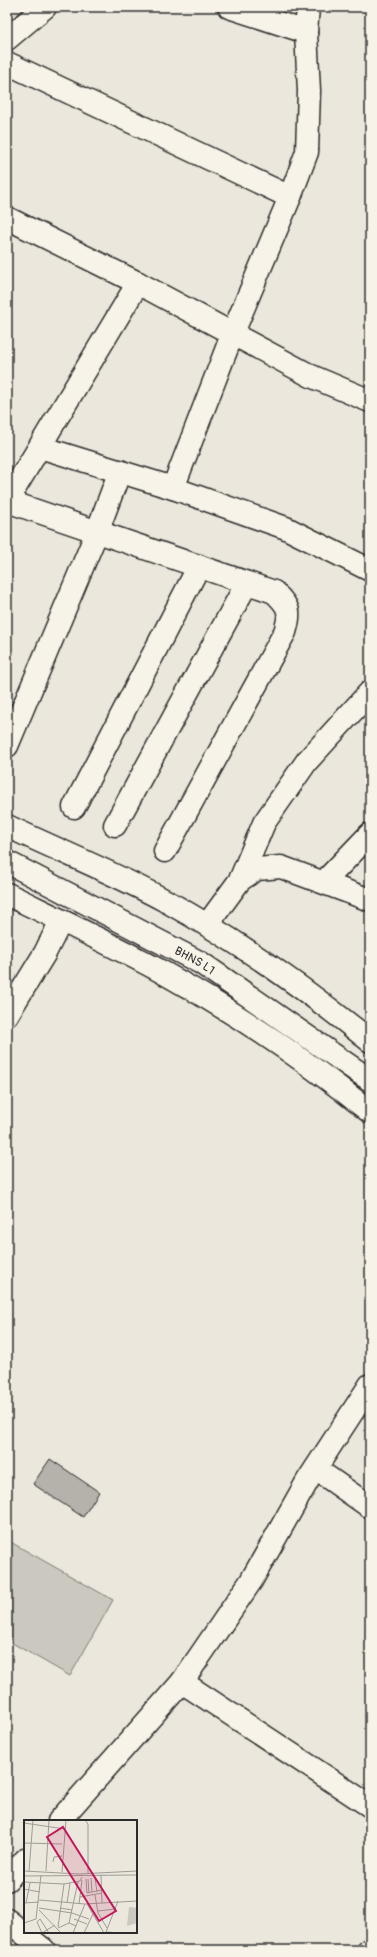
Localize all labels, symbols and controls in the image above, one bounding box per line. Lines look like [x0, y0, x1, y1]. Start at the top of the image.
street label: BHNS L1 [172, 944, 217, 978]
inset map [24, 1820, 137, 1933]

